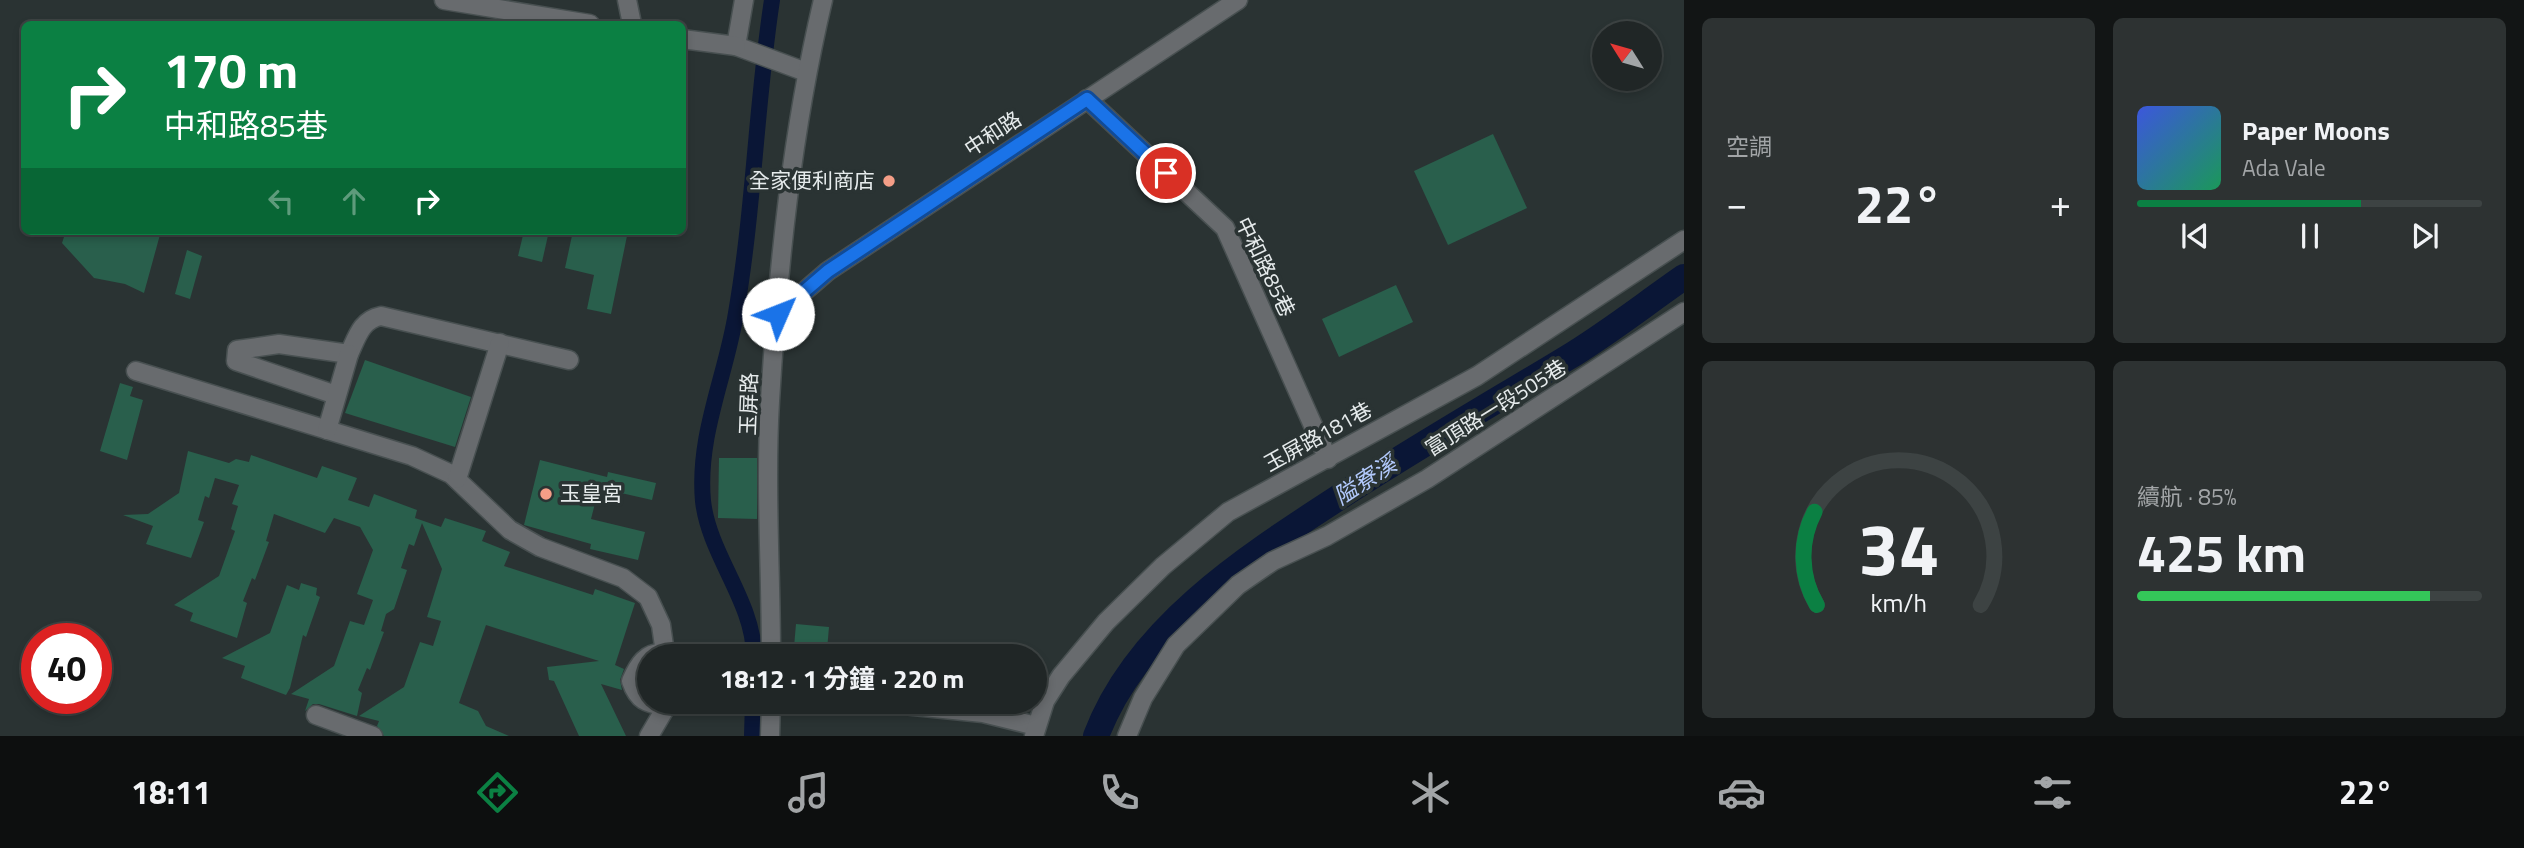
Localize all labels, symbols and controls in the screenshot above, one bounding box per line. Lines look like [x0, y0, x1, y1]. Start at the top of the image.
north arrow [1592, 21, 1662, 91]
map controls [1592, 21, 1662, 91]
text: 170 m [164, 32, 298, 107]
icon: right [49, 49, 140, 140]
text: 中和路85巷 [164, 101, 328, 149]
street label: 中和路 [957, 103, 1028, 164]
text: Paper Moons [2242, 111, 2390, 150]
text: 空調 [1726, 129, 1772, 164]
pin [1136, 143, 1196, 203]
text: Ada Vale [2242, 150, 2326, 185]
icon: arrive [1147, 154, 1185, 192]
place label: 全家便利商店 [749, 164, 875, 196]
text: 22° [1855, 164, 1942, 243]
marker: 全家便利商店 [881, 173, 897, 189]
text: − [1726, 174, 1747, 232]
text: + [2050, 174, 2071, 232]
icon: left [262, 182, 300, 220]
icon: ahead [335, 182, 373, 220]
icon: right [408, 182, 446, 220]
street label: 中和路85巷 [1228, 211, 1304, 322]
icon: previous [2176, 217, 2214, 255]
icon: pause [2291, 217, 2329, 255]
icon: next [2406, 217, 2444, 255]
position arrow [741, 277, 815, 351]
street label: 富頂路一段505巷 [1419, 351, 1572, 463]
street label: 玉屏路 [731, 372, 765, 436]
street label: 玉屏路181巷 [1258, 393, 1377, 479]
water label: 隘寮溪 [1326, 444, 1406, 513]
place label: 玉皇宮 [560, 477, 623, 509]
text: 續航 · 85% [2137, 479, 2237, 514]
marker: 玉皇宮 [538, 486, 554, 502]
text: 34 [1858, 494, 1939, 604]
text: 425 km [2137, 513, 2306, 592]
text: km/h [1870, 584, 1927, 622]
speed limit sign: 40 [21, 623, 112, 714]
text: 18:12 · 1 分鐘 · 220 m [720, 659, 964, 698]
text: 18:11 [131, 768, 211, 816]
icon: directions [473, 768, 522, 817]
icon: music [784, 768, 833, 817]
icon: phone [1095, 768, 1144, 817]
icon: climate [1406, 768, 1455, 817]
icon: car [1717, 768, 1766, 817]
icon: filters [2028, 768, 2077, 817]
text: 22° [2339, 768, 2393, 816]

